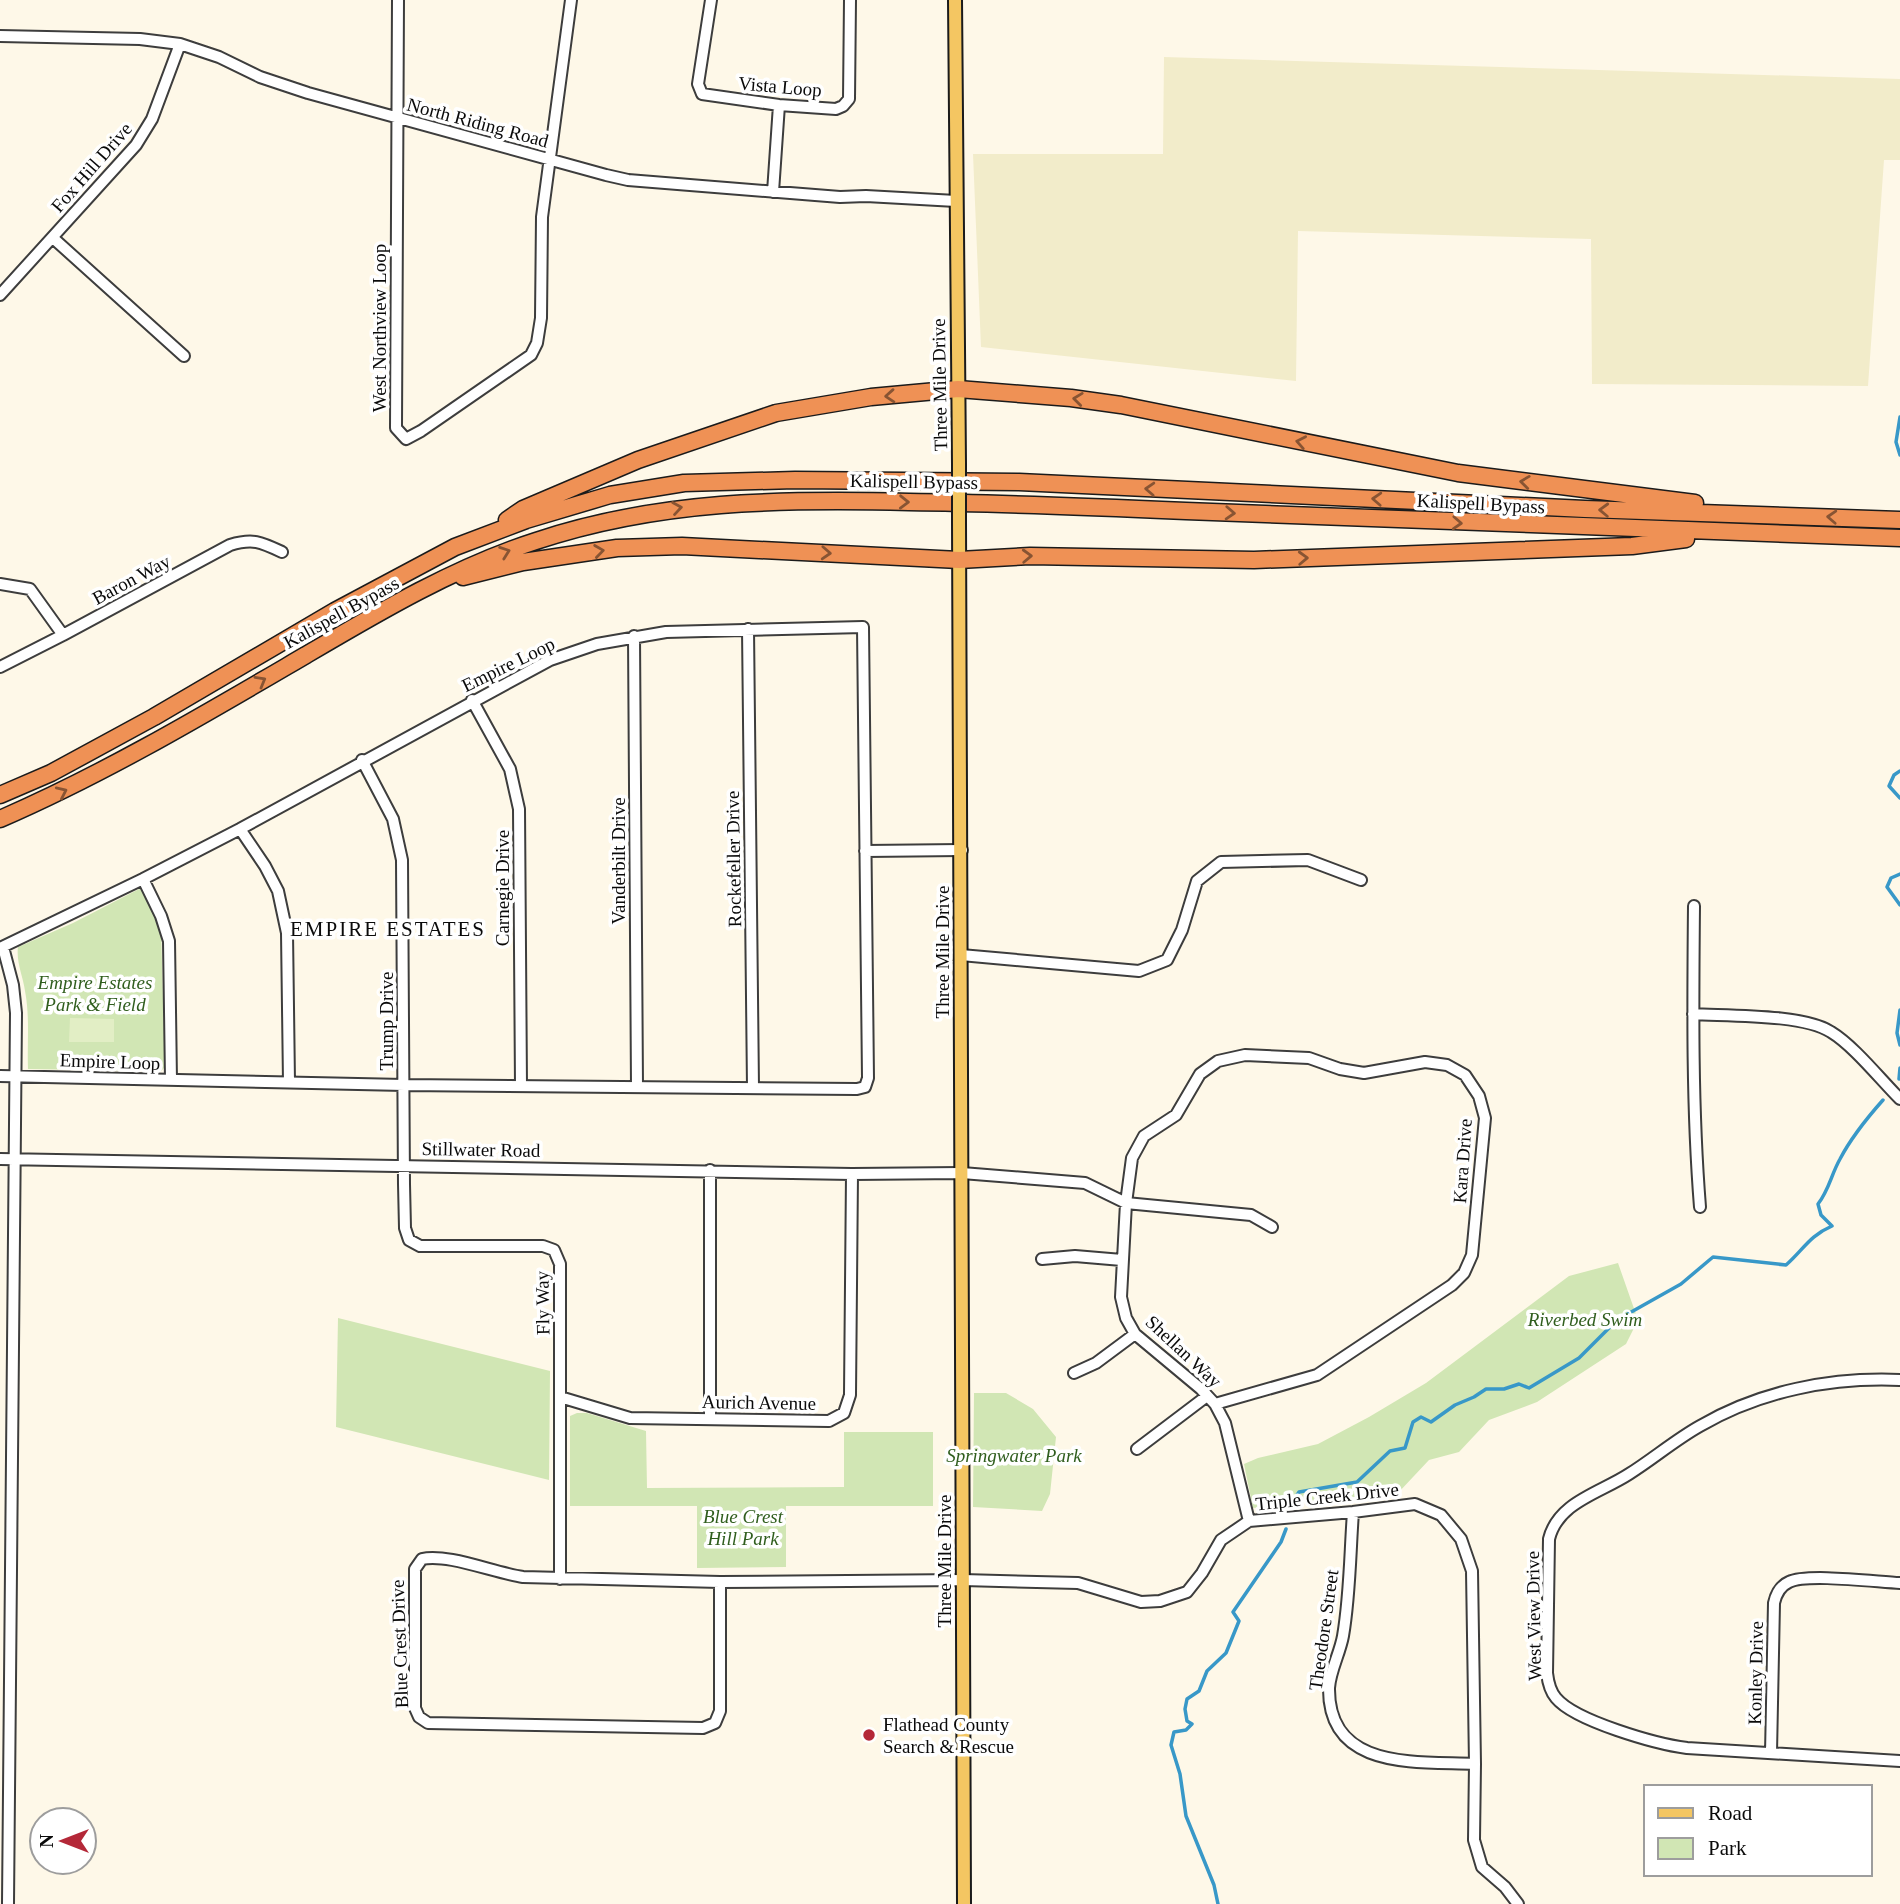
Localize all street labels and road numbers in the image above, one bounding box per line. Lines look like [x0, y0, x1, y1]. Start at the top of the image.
street label: Vista Loop [737, 72, 823, 101]
street label: North Riding Road [405, 93, 551, 152]
street label: Fox Hill Drive [47, 118, 136, 216]
street label: West Northview Loop [369, 244, 390, 412]
street label: Three Mile Drive [928, 318, 951, 452]
street label: Kalispell Bypass [850, 470, 978, 493]
street label: Kalispell Bypass [1416, 490, 1546, 517]
street label: Baron Way [89, 550, 174, 609]
street label: Kalispell Bypass [280, 572, 402, 653]
street label: Empire Loop [458, 633, 558, 696]
street label: Rockefeller Drive [722, 790, 745, 927]
street label: Vanderbilt Drive [608, 797, 629, 925]
street label: Carnegie Drive [492, 830, 513, 946]
street label: Three Mile Drive [932, 886, 953, 1018]
street label: Trump Drive [376, 971, 397, 1071]
street label: Empire Loop [59, 1049, 161, 1074]
street label: Kara Drive [1449, 1118, 1476, 1204]
street label: Stillwater Road [421, 1138, 541, 1161]
street label: Fly Way [531, 1270, 554, 1335]
street label: Shellan Way [1141, 1311, 1226, 1392]
street label: Aurich Avenue [702, 1391, 816, 1414]
street label: Triple Creek Drive [1254, 1479, 1400, 1514]
street label: Three Mile Drive [934, 1495, 955, 1627]
street label: West View Drive [1522, 1551, 1545, 1681]
street label: Theodore Street [1305, 1568, 1342, 1692]
street label: Blue Crest Drive [387, 1579, 412, 1709]
street label: Konley Drive [1744, 1621, 1767, 1725]

